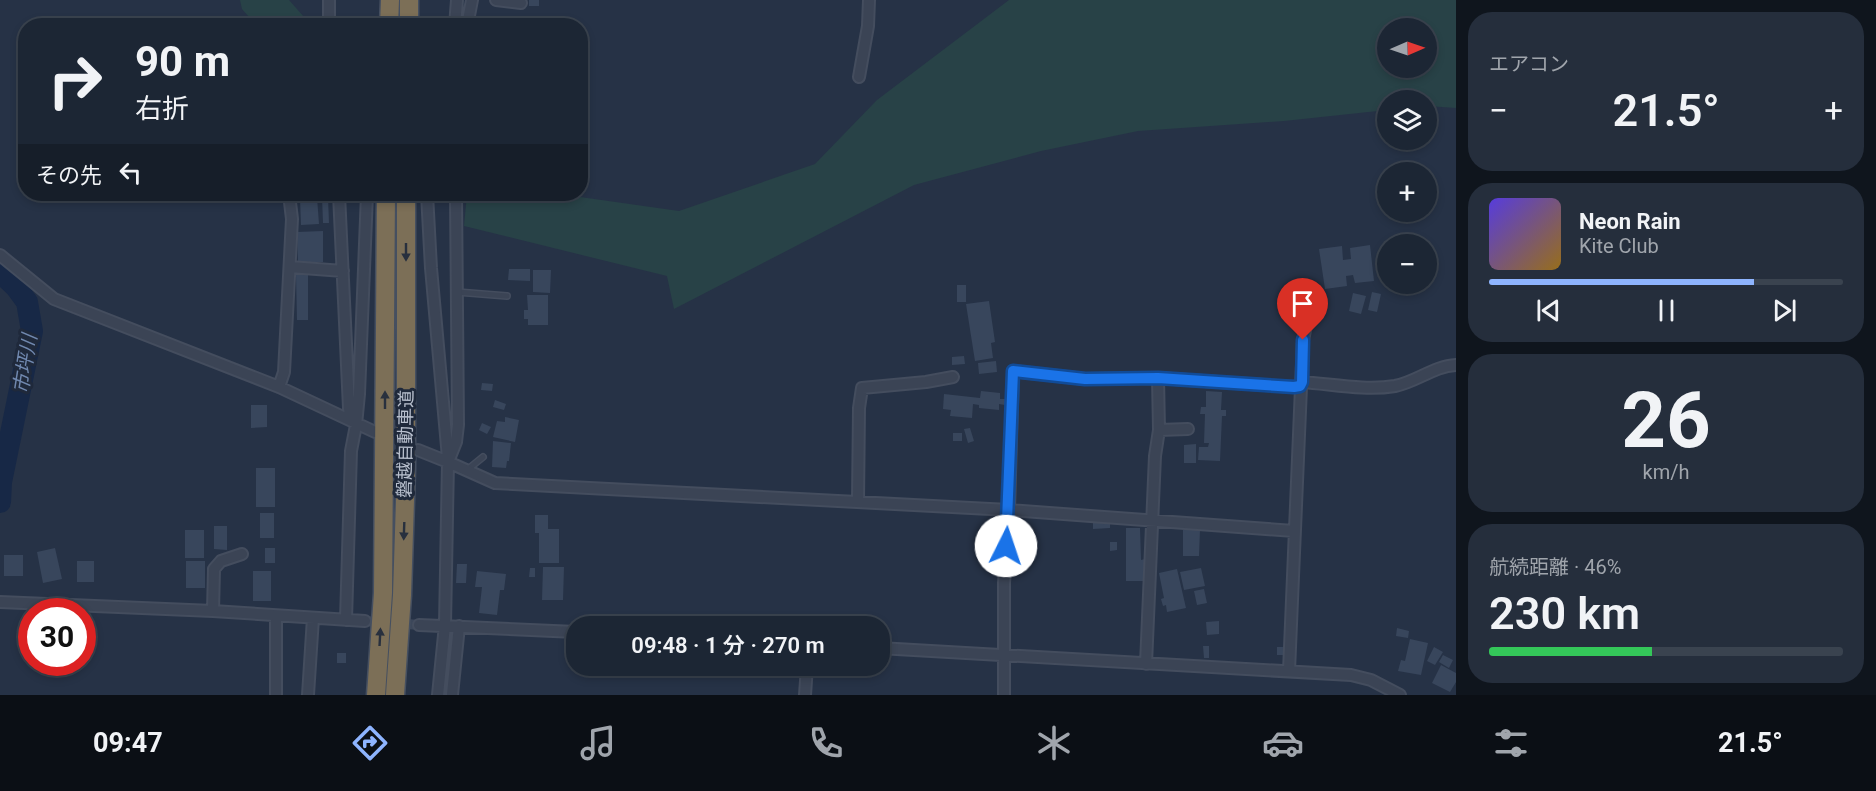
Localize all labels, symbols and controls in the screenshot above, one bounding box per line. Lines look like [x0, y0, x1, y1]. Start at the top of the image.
north arrow [1377, 18, 1437, 78]
map controls [1377, 18, 1437, 294]
text: 90 m [135, 37, 230, 86]
icon: right [36, 42, 114, 120]
text: エアコン [1489, 52, 1569, 76]
text: 21.5° [1612, 84, 1720, 137]
button: layers [1377, 90, 1437, 150]
text: − [1489, 91, 1508, 130]
text: + [1824, 91, 1843, 130]
text: 右折 [135, 93, 189, 125]
icon: left [114, 156, 147, 189]
button: + [1377, 162, 1437, 222]
text: その先 [36, 163, 102, 188]
text: Neon Rain [1579, 209, 1681, 234]
button: − [1377, 234, 1437, 294]
text: Kite Club [1579, 234, 1659, 258]
one-way arrow [401, 242, 411, 261]
pin [1277, 278, 1328, 340]
icon: arrive [1286, 287, 1319, 320]
icon: previous [1532, 294, 1565, 327]
icon: pause [1650, 294, 1683, 327]
icon: next [1768, 294, 1801, 327]
water label: 市坪川 [8, 331, 42, 396]
text: 26 [1621, 375, 1711, 466]
one-way arrow [380, 390, 390, 409]
street label: 磐越自動車道 [394, 390, 416, 498]
text: km/h [1643, 460, 1689, 484]
position arrow [974, 514, 1038, 578]
one-way arrow [399, 521, 408, 540]
text: 航続距離 · 46% [1489, 555, 1621, 579]
text: 230 km [1489, 587, 1640, 640]
speed limit sign: 30 [18, 598, 96, 676]
one-way arrow [376, 627, 385, 646]
text: 09:48 · 1 分 · 270 m [631, 633, 825, 658]
icon: directions [349, 722, 391, 764]
icon: music [577, 722, 619, 764]
icon: phone [805, 722, 847, 764]
icon: climate [1033, 722, 1075, 764]
icon: car [1262, 722, 1304, 764]
icon: filters [1490, 722, 1532, 764]
text: 09:47 [93, 727, 163, 759]
text: 21.5° [1718, 727, 1783, 759]

